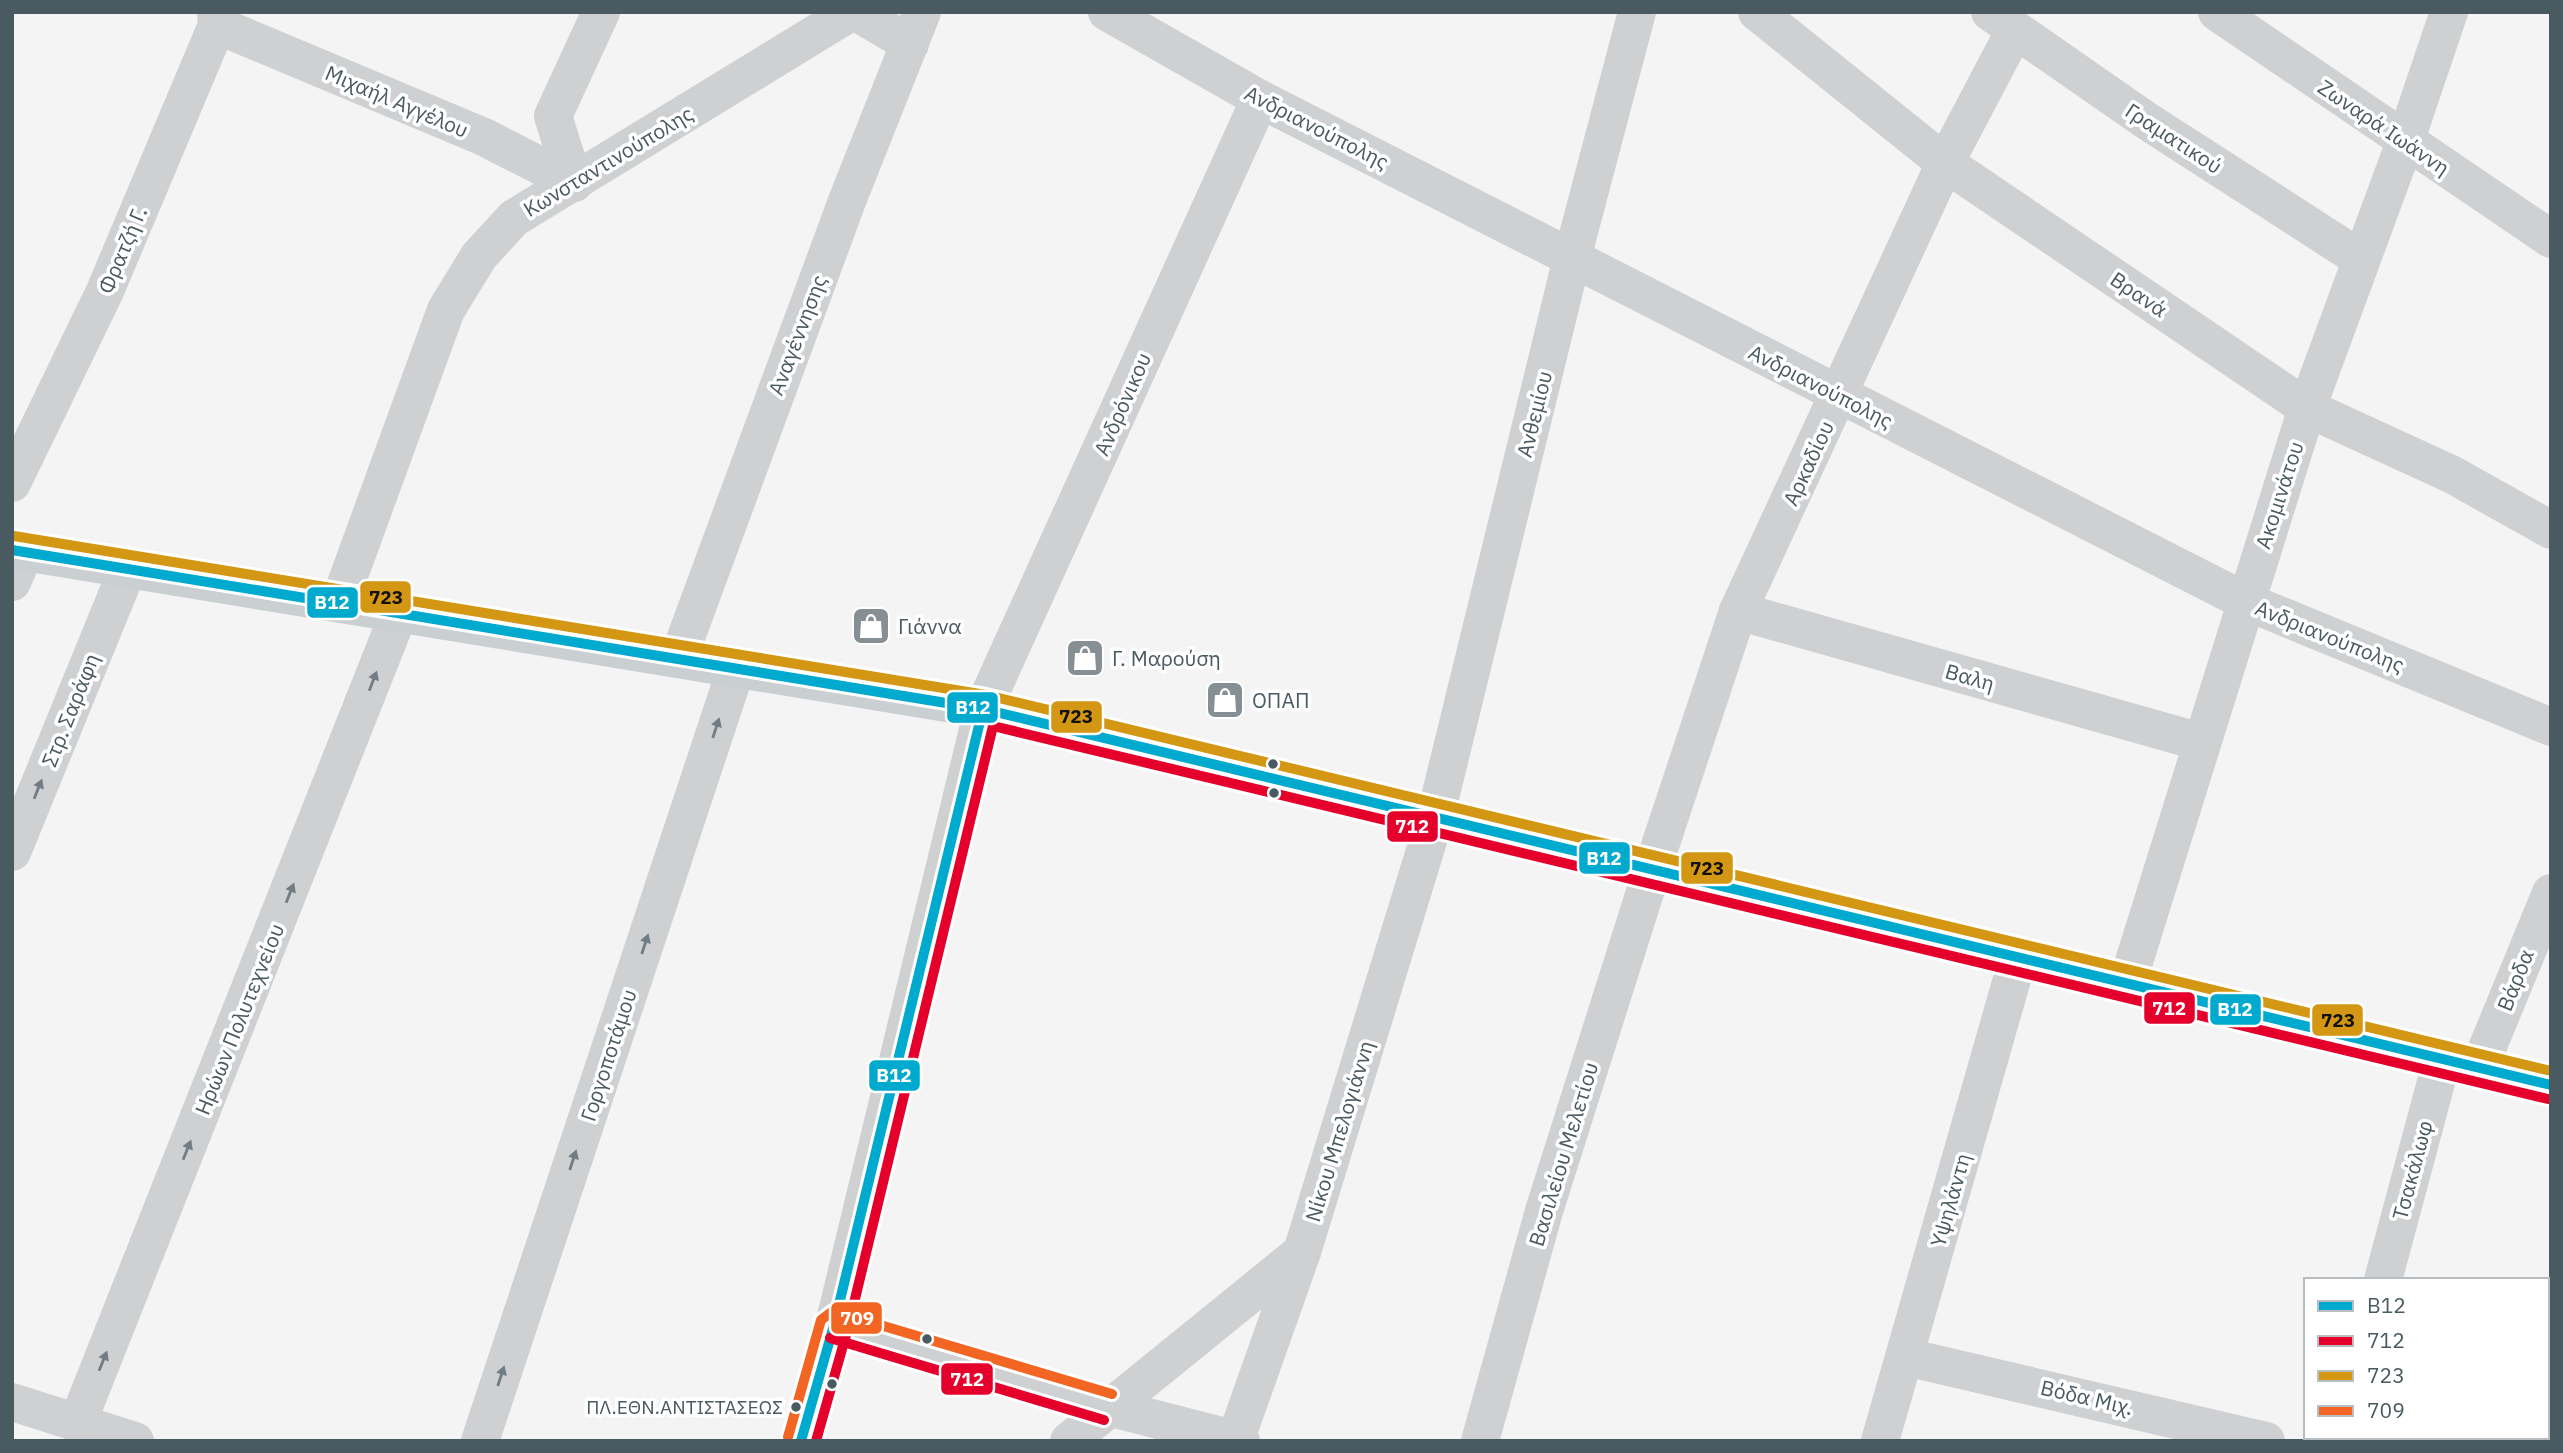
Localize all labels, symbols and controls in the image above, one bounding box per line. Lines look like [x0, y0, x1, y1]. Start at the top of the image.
street label: Μιχαήλ Αγγέλου [321, 58, 473, 144]
street label: Ζωναρά Ιωάννη [2313, 73, 2455, 181]
street label: Ανδριανούπολης [1240, 79, 1394, 175]
street label: Γραματικού [2120, 96, 2228, 180]
street label: Κωνσταντινούπολης [518, 99, 698, 223]
street label: Φρατζή Γ. [91, 202, 153, 298]
street label: Βρανά [2105, 265, 2173, 323]
street label: Αναγέννησης [761, 271, 833, 399]
street label: Ανδριανούπολης [1744, 338, 1898, 434]
street label: Ανδρόνικου [1087, 348, 1157, 460]
street label: Ανθεμίου [1510, 368, 1558, 460]
street label: Αρκαδίου [1776, 416, 1840, 510]
street label: Ακομινάτου [2248, 438, 2310, 552]
line badge: 723 [359, 580, 412, 614]
text: 723 [369, 585, 403, 609]
line badge: Β12 [306, 586, 359, 619]
text: Β12 [314, 590, 350, 614]
street label: Ανδριανούπολης [2251, 593, 2409, 679]
shop icon: Γιάννα [850, 605, 892, 647]
place label: Γιάννα [898, 612, 962, 640]
shop icon: Γ. Μαρούση [1064, 637, 1106, 679]
place label: Γ. Μαρούση [1112, 644, 1221, 672]
street label: Στρ. Σαράφη [35, 649, 105, 771]
street label: Βαλη [1942, 657, 1998, 697]
one-way arrow [367, 670, 378, 691]
shop icon: ΟΠΑΠ [1204, 679, 1246, 721]
place label: ΟΠΑΠ [1252, 686, 1309, 714]
line badge: Β12 [946, 691, 999, 724]
text: Β12 [955, 695, 991, 719]
line badge: 723 [1050, 700, 1103, 734]
text: 723 [1059, 704, 1093, 728]
one-way arrow [711, 718, 722, 739]
unlabelled marker [1266, 757, 1280, 771]
one-way arrow [33, 779, 44, 800]
unlabelled marker [1267, 786, 1281, 800]
line badge: 712 [1386, 810, 1439, 843]
text: 712 [1395, 814, 1429, 838]
line badge: Β12 [1578, 841, 1631, 875]
text: Β12 [1586, 846, 1622, 870]
line badge: 723 [1680, 851, 1734, 885]
text: 723 [1690, 856, 1724, 880]
one-way arrow [285, 882, 296, 903]
street label: Ηρώων Πολυτεχνείου [188, 919, 290, 1119]
one-way arrow [640, 934, 650, 955]
street label: Βάρδα [2490, 945, 2540, 1015]
street label: Γοργοποτάμου [573, 985, 643, 1125]
line badge: 712 [2143, 991, 2196, 1025]
line badge: Β12 [2209, 993, 2262, 1026]
text: 712 [2152, 996, 2186, 1020]
text: Β12 [2217, 997, 2253, 1021]
line badge: 723 [2311, 1003, 2364, 1037]
text: 723 [2321, 1008, 2355, 1032]
street label: Νίκου Μπελογιάννη [1298, 1037, 1380, 1225]
street label: Βασιλείου Μελετίου [1522, 1058, 1604, 1250]
line badge: Β12 [868, 1059, 921, 1092]
text: Β12 [876, 1063, 912, 1087]
street label: Τσακάλωφ [2385, 1117, 2439, 1223]
one-way arrow [182, 1139, 193, 1160]
one-way arrow [568, 1149, 579, 1170]
street label: Υψηλάντη [1923, 1150, 1977, 1250]
legend [2304, 1278, 2549, 1439]
text: Β12 [2367, 1291, 2406, 1319]
line badge: 709 [830, 1301, 883, 1335]
text: 709 [840, 1306, 874, 1330]
text: 712 [2367, 1326, 2405, 1354]
unlabelled marker [920, 1332, 934, 1346]
one-way arrow [97, 1350, 108, 1371]
text: 723 [2367, 1361, 2405, 1389]
line badge: 712 [940, 1362, 994, 1396]
one-way arrow [496, 1365, 507, 1386]
text: 712 [950, 1367, 984, 1391]
street label: Βόδα Μιχ. [2038, 1373, 2136, 1421]
unlabelled marker [825, 1377, 839, 1391]
place label: ΠΛ.ΕΘΝ.ΑΝΤΙΣΤΑΣΕΩΣ [586, 1395, 783, 1419]
text: 709 [2367, 1396, 2405, 1424]
marker: ΠΛ.ΕΘΝ.ΑΝΤΙΣΤΑΣΕΩΣ [789, 1400, 803, 1414]

